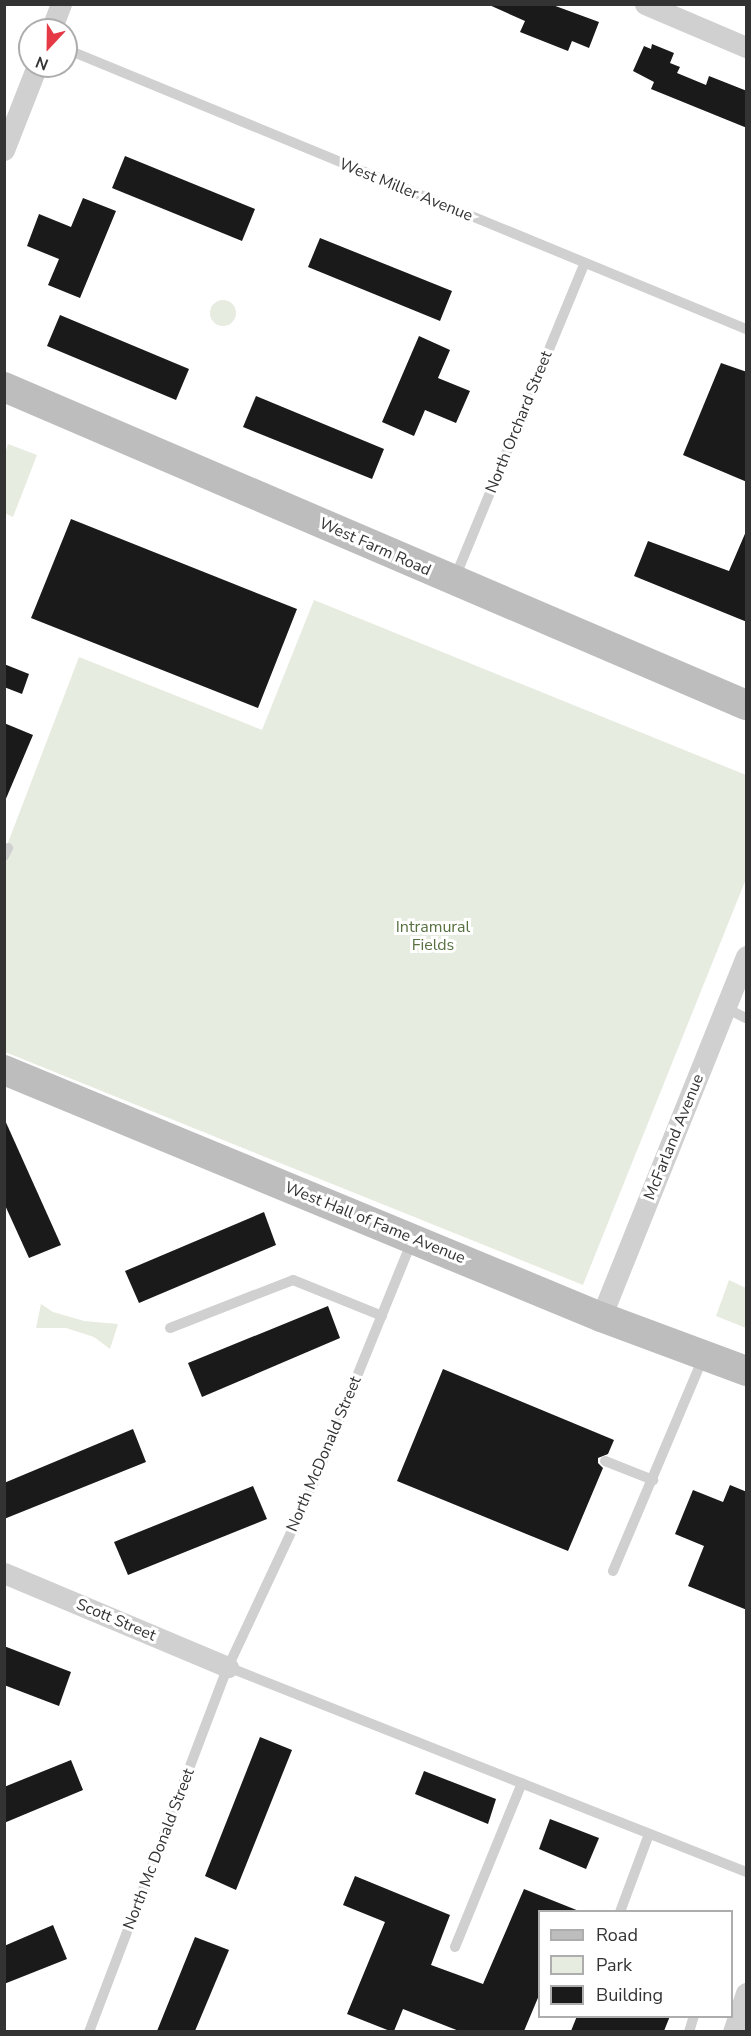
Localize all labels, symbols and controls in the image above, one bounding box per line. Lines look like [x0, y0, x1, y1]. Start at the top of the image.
north arrow [18, 18, 78, 78]
text: N [32, 50, 52, 75]
street label: West Miller Avenue [337, 154, 475, 226]
street label: North Orchard Street [482, 348, 556, 496]
street label: West Farm Road [316, 514, 434, 580]
park label: Intramural Fields [396, 917, 470, 955]
street label: McFarland Avenue [640, 1071, 708, 1203]
street label: West Hall of Fame Avenue [282, 1178, 468, 1268]
street label: North McDonald Street [283, 1373, 365, 1535]
street label: Scott Street [73, 1595, 159, 1645]
street label: North Mc Donald Street [119, 1766, 199, 1932]
legend [538, 1910, 733, 2018]
text: Road [596, 1923, 638, 1947]
text: Park [596, 1953, 632, 1977]
text: Building [596, 1983, 663, 2007]

